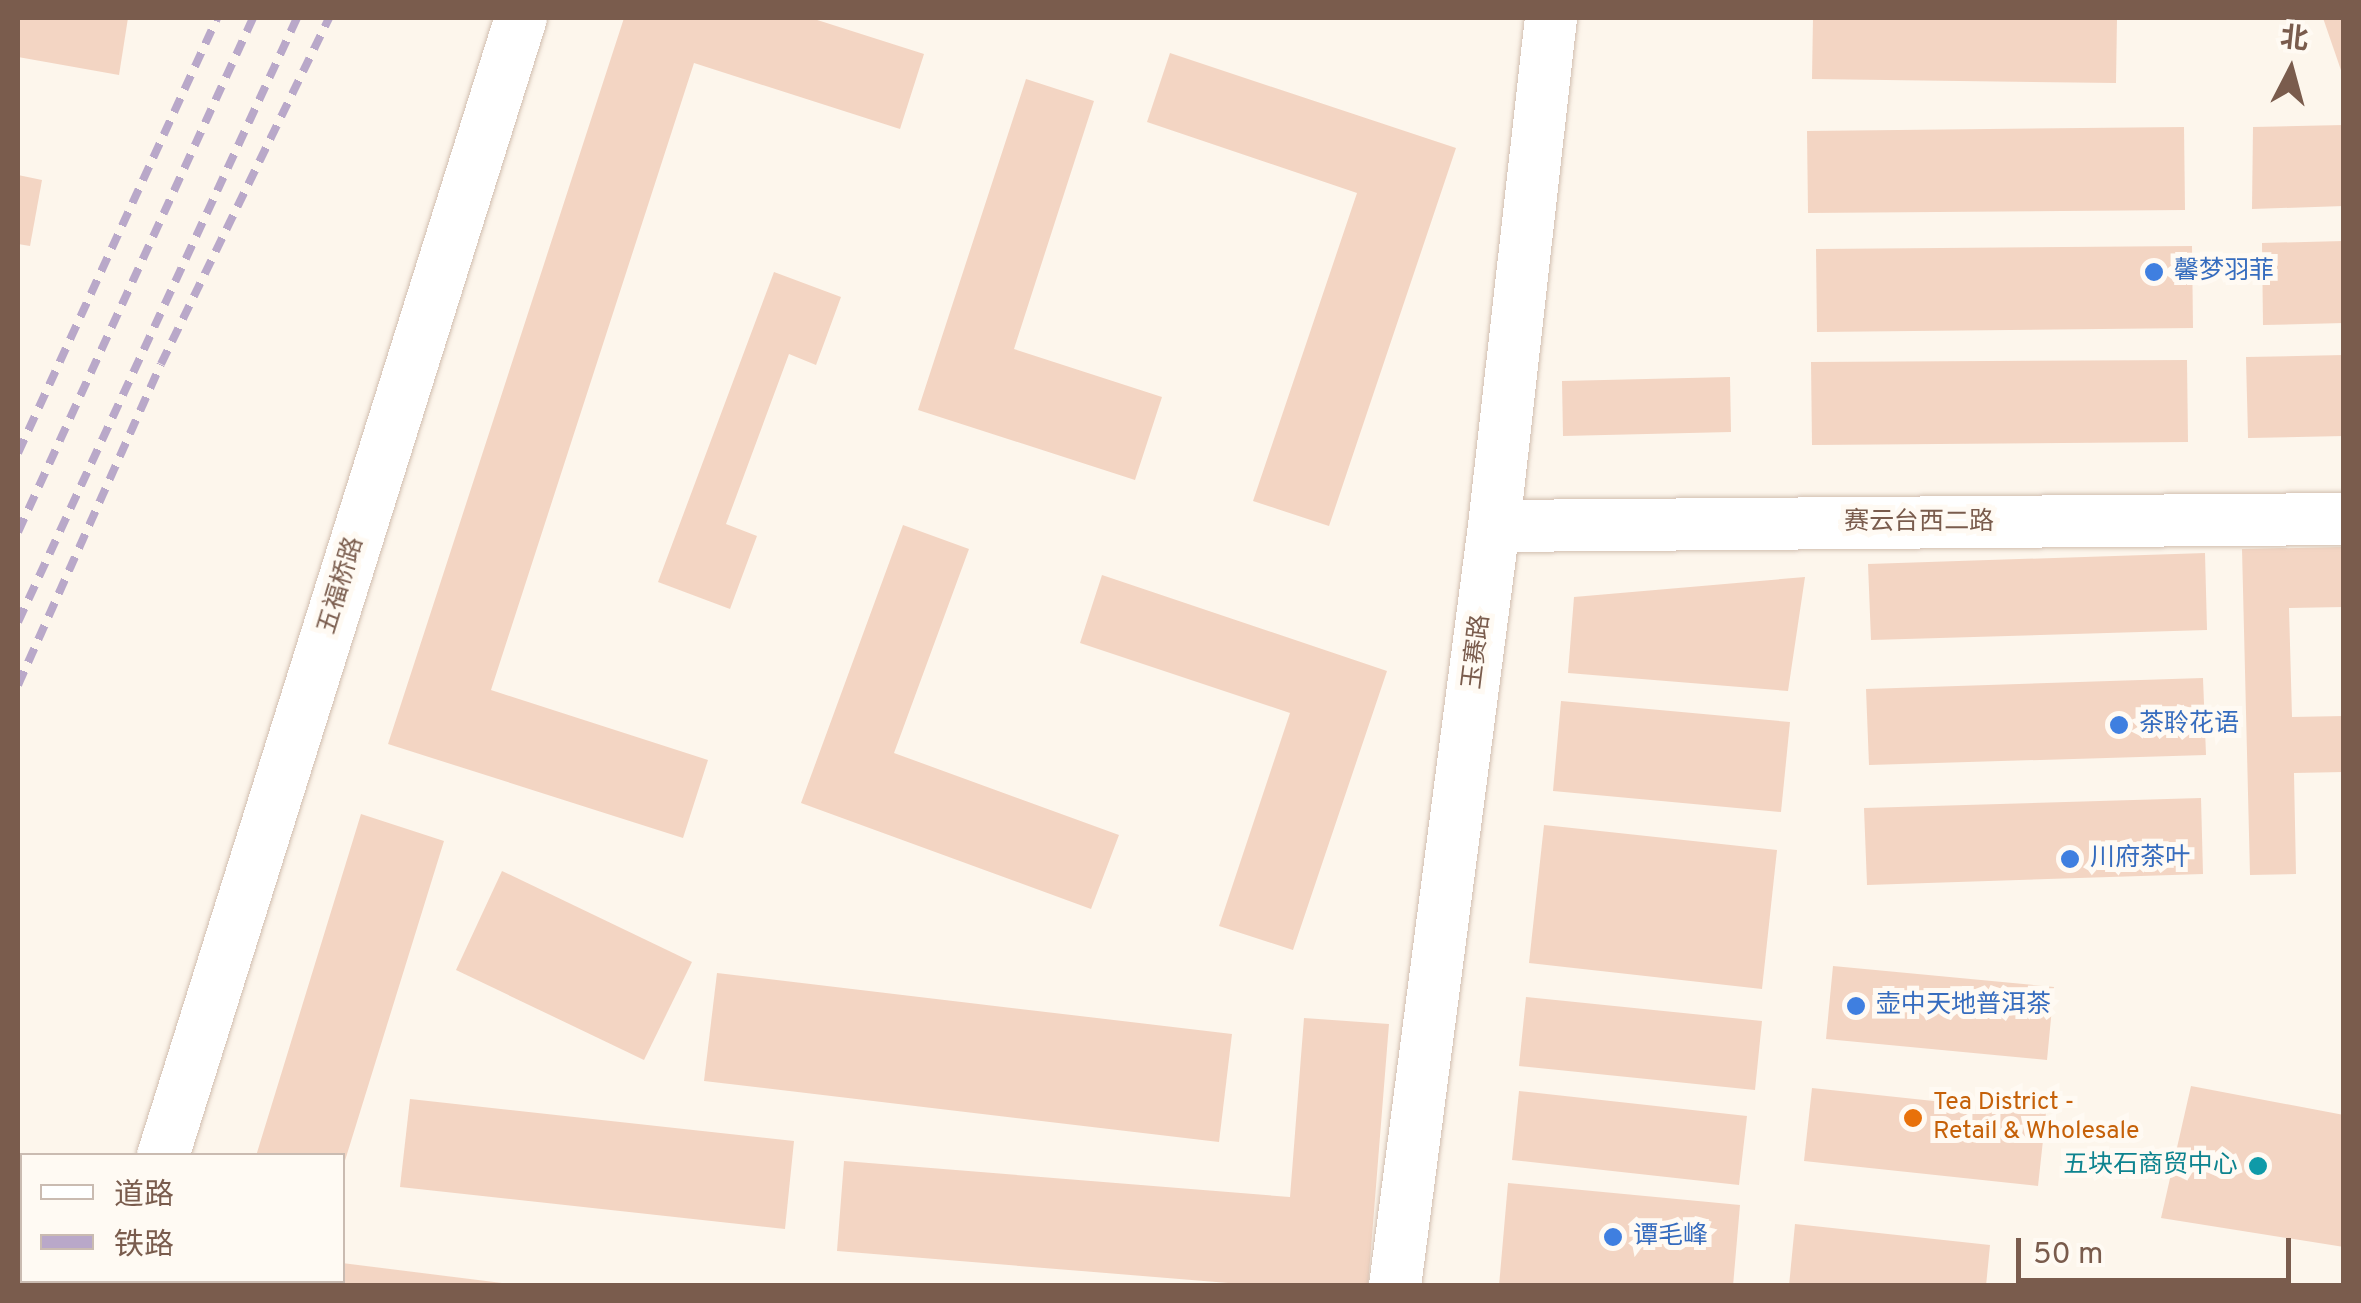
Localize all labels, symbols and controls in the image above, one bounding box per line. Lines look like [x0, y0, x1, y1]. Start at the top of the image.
north arrow [2241, 20, 2341, 120]
text: 北 [2278, 21, 2310, 60]
place label: 馨梦羽菲 [2174, 257, 2274, 287]
marker: 馨梦羽菲 [2143, 261, 2165, 283]
street label: 赛云台西二路 [1844, 508, 1994, 538]
street label: 五福桥路 [313, 534, 371, 638]
street label: 玉赛路 [1459, 613, 1497, 691]
place label: 茶聆花语 [2139, 710, 2239, 740]
marker: 茶聆花语 [2108, 714, 2130, 736]
place label: 川府茶叶 [2090, 844, 2190, 874]
marker: 川府茶叶 [2059, 848, 2081, 870]
place label: 壶中天地普洱茶 [1876, 991, 2051, 1021]
marker: 壶中天地普洱茶 [1845, 995, 1867, 1017]
place label: Tea District - Retail & Wholesale [1933, 1089, 2140, 1148]
marker: Tea District - Retail & Wholesale [1902, 1107, 1924, 1129]
place label: 五块石商贸中心 [2063, 1151, 2238, 1181]
legend [20, 1153, 345, 1283]
marker: 五块石商贸中心 [2247, 1155, 2269, 1177]
text: 道路 [114, 1178, 174, 1215]
scale bar [2021, 1218, 2296, 1280]
place label: 谭毛峰 [1633, 1222, 1708, 1252]
marker: 谭毛峰 [1602, 1226, 1624, 1248]
text: 铁路 [114, 1228, 174, 1265]
text: 50 m [2033, 1237, 2103, 1274]

